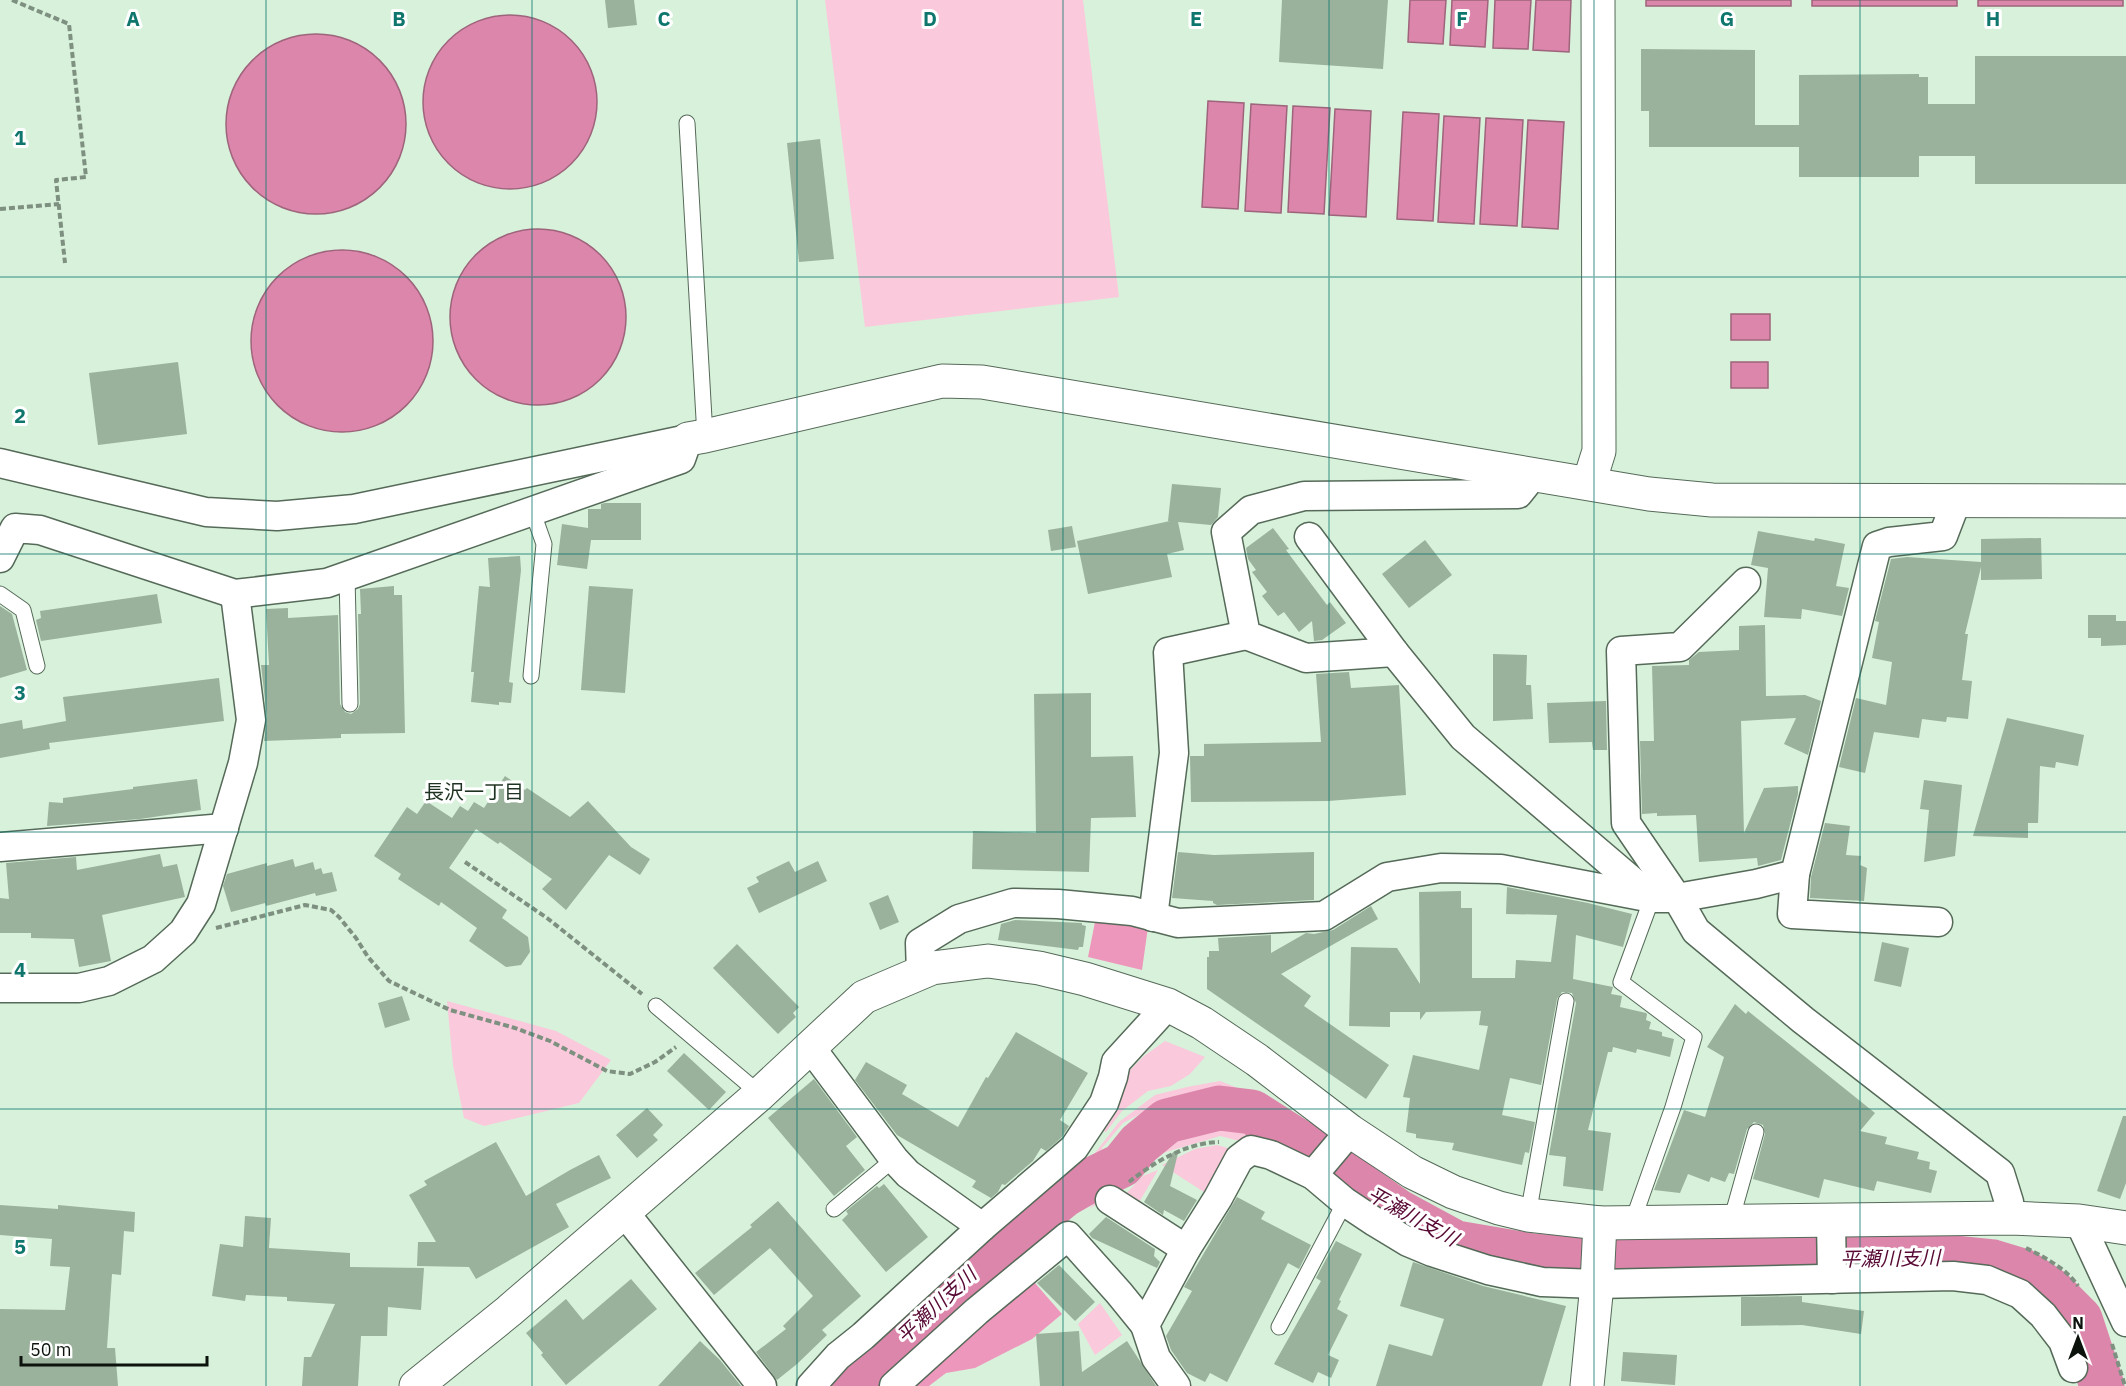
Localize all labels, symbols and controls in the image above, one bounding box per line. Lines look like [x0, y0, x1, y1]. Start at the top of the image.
text: A [126, 5, 140, 32]
text: B [392, 5, 406, 32]
text: C [657, 5, 671, 32]
text: D [923, 5, 937, 32]
text: E [1190, 5, 1202, 32]
text: F [1456, 5, 1468, 32]
text: G [1720, 5, 1734, 32]
text: H [1986, 5, 2000, 32]
text: 1 [14, 124, 26, 151]
text: 2 [14, 402, 26, 429]
text: 3 [14, 679, 26, 706]
district label: 長沢一丁目 [424, 778, 524, 805]
text: 4 [14, 956, 26, 983]
water label: 平瀬川支川 [1363, 1180, 1465, 1253]
text: 5 [14, 1233, 26, 1260]
water label: 平瀬川支川 [1840, 1244, 1942, 1272]
water label: 平瀬川支川 [890, 1260, 983, 1349]
north arrow [2048, 1308, 2108, 1368]
text: N [2072, 1313, 2084, 1333]
scale bar [21, 1329, 207, 1367]
text: 50 m [30, 1338, 72, 1361]

